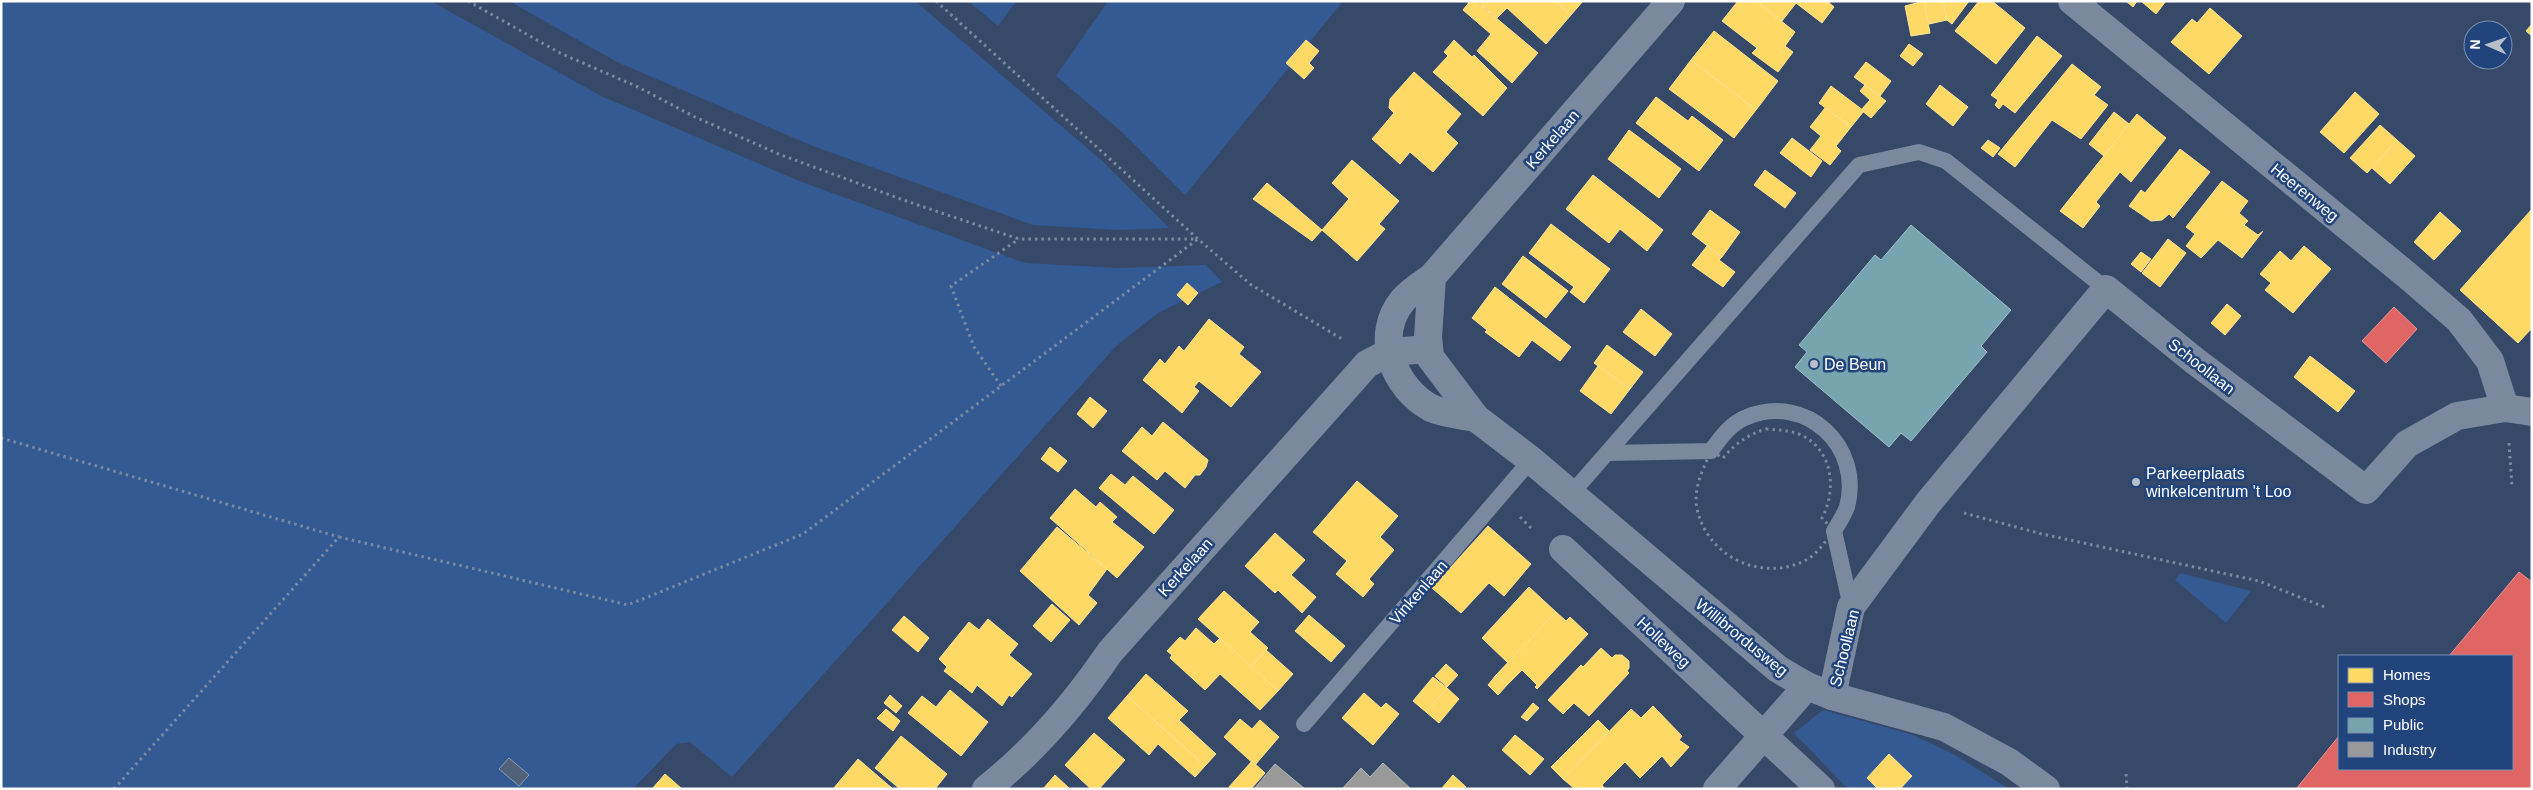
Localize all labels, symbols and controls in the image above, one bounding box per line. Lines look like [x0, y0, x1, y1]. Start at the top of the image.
north arrow [2463, 20, 2513, 70]
text: N [2467, 39, 2483, 50]
street label: Kerkelaan [1522, 107, 1582, 172]
street label: Heerenweg [2268, 160, 2342, 225]
street label: Schoollaan [2165, 335, 2238, 397]
place label: De Beun [1824, 356, 1886, 373]
marker: De Beun [1808, 358, 1820, 370]
place label: Parkeerplaats winkelcentrum 't Loo [2145, 465, 2291, 500]
marker: Parkeerplaats winkelcentrum 't Loo [2130, 476, 2142, 488]
street label: Kerkelaan [1155, 535, 1216, 600]
street label: Vinkenlaan [1386, 557, 1451, 628]
street label: Willibrordusweg [1692, 595, 1791, 680]
street label: Schoollaan [1827, 608, 1862, 689]
street label: Holleweg [1634, 614, 1694, 671]
legend [2338, 655, 2513, 770]
text: Homes [2383, 666, 2431, 683]
text: Shops [2383, 691, 2426, 708]
text: Public [2383, 716, 2424, 733]
text: Industry [2383, 741, 2437, 758]

